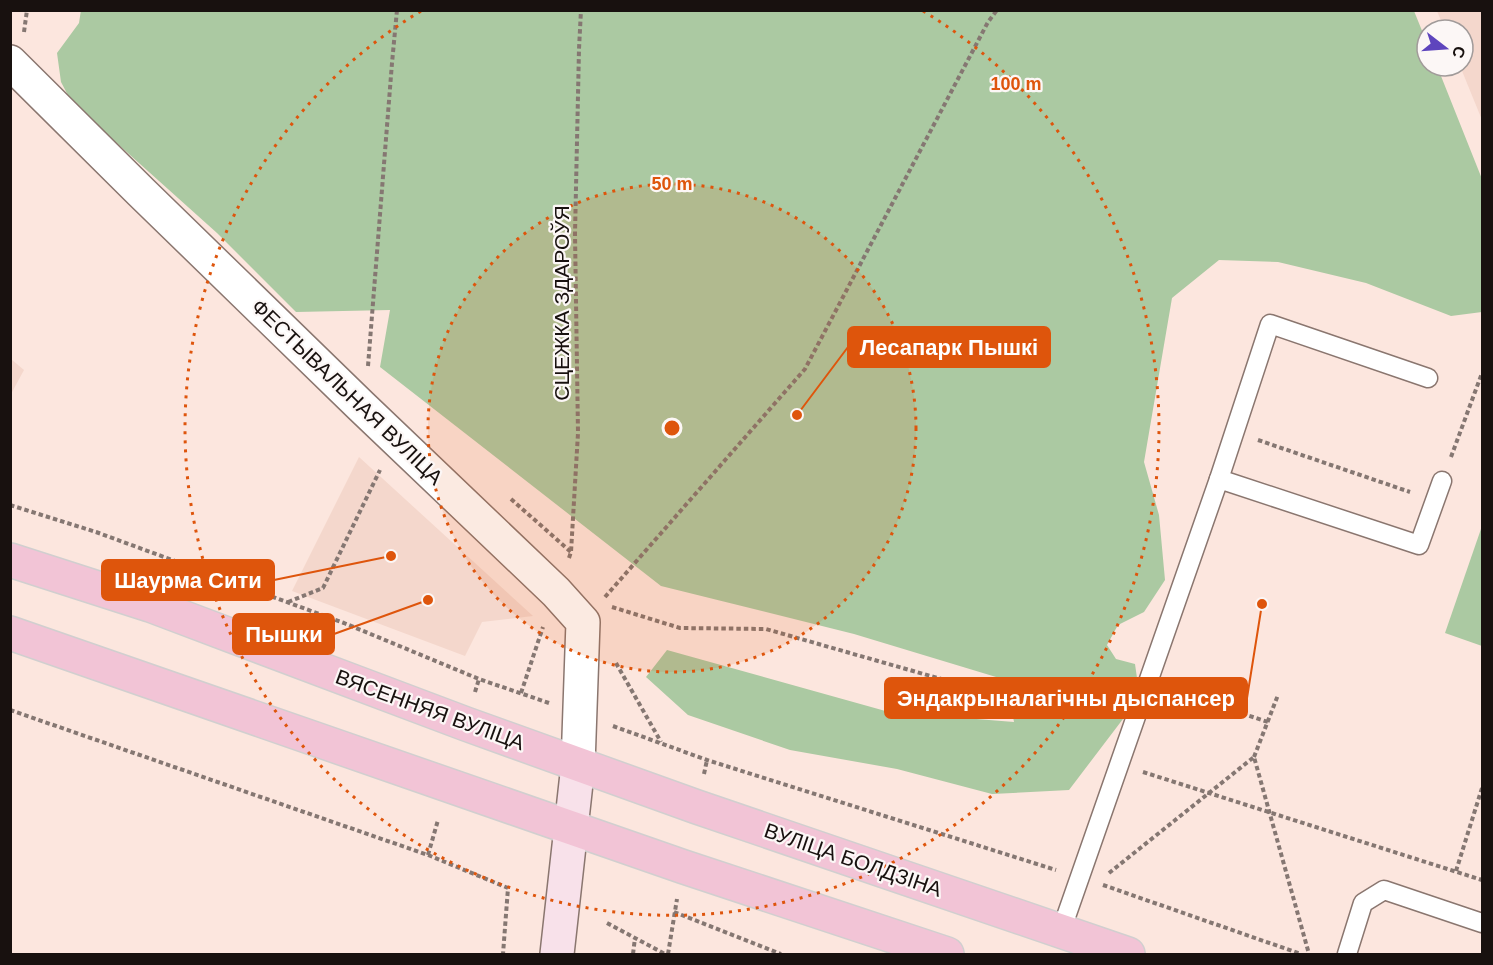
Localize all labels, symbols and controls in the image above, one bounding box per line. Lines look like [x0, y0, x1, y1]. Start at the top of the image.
north arrow [1415, 18, 1475, 78]
text: С [1449, 44, 1469, 61]
text: 100 m [990, 74, 1042, 94]
text: 50 m [651, 174, 693, 194]
street label: СЦЕЖКА ЗДАРОЎЯ [550, 205, 573, 401]
street label: ФЕСТЫВАЛЬНАЯ ВУЛІЦА [247, 294, 448, 489]
callout: Лесапарк Пышкі [848, 327, 1050, 367]
text: Лесапарк Пышкі [860, 335, 1038, 360]
centre of rings [662, 418, 682, 438]
callout: Шаурма Сити [102, 560, 274, 600]
text: Шаурма Сити [114, 568, 262, 593]
callout: Пышки [233, 614, 334, 654]
text: Пышки [245, 622, 323, 647]
street label: ВЯСЕННЯЯ ВУЛІЦА [333, 665, 528, 754]
callout: Эндакрыналагічны дыспансер [885, 678, 1247, 718]
text: Эндакрыналагічны дыспансер [897, 686, 1235, 711]
street label: ВУЛІЦА БОЛДЗІНА [761, 818, 945, 901]

